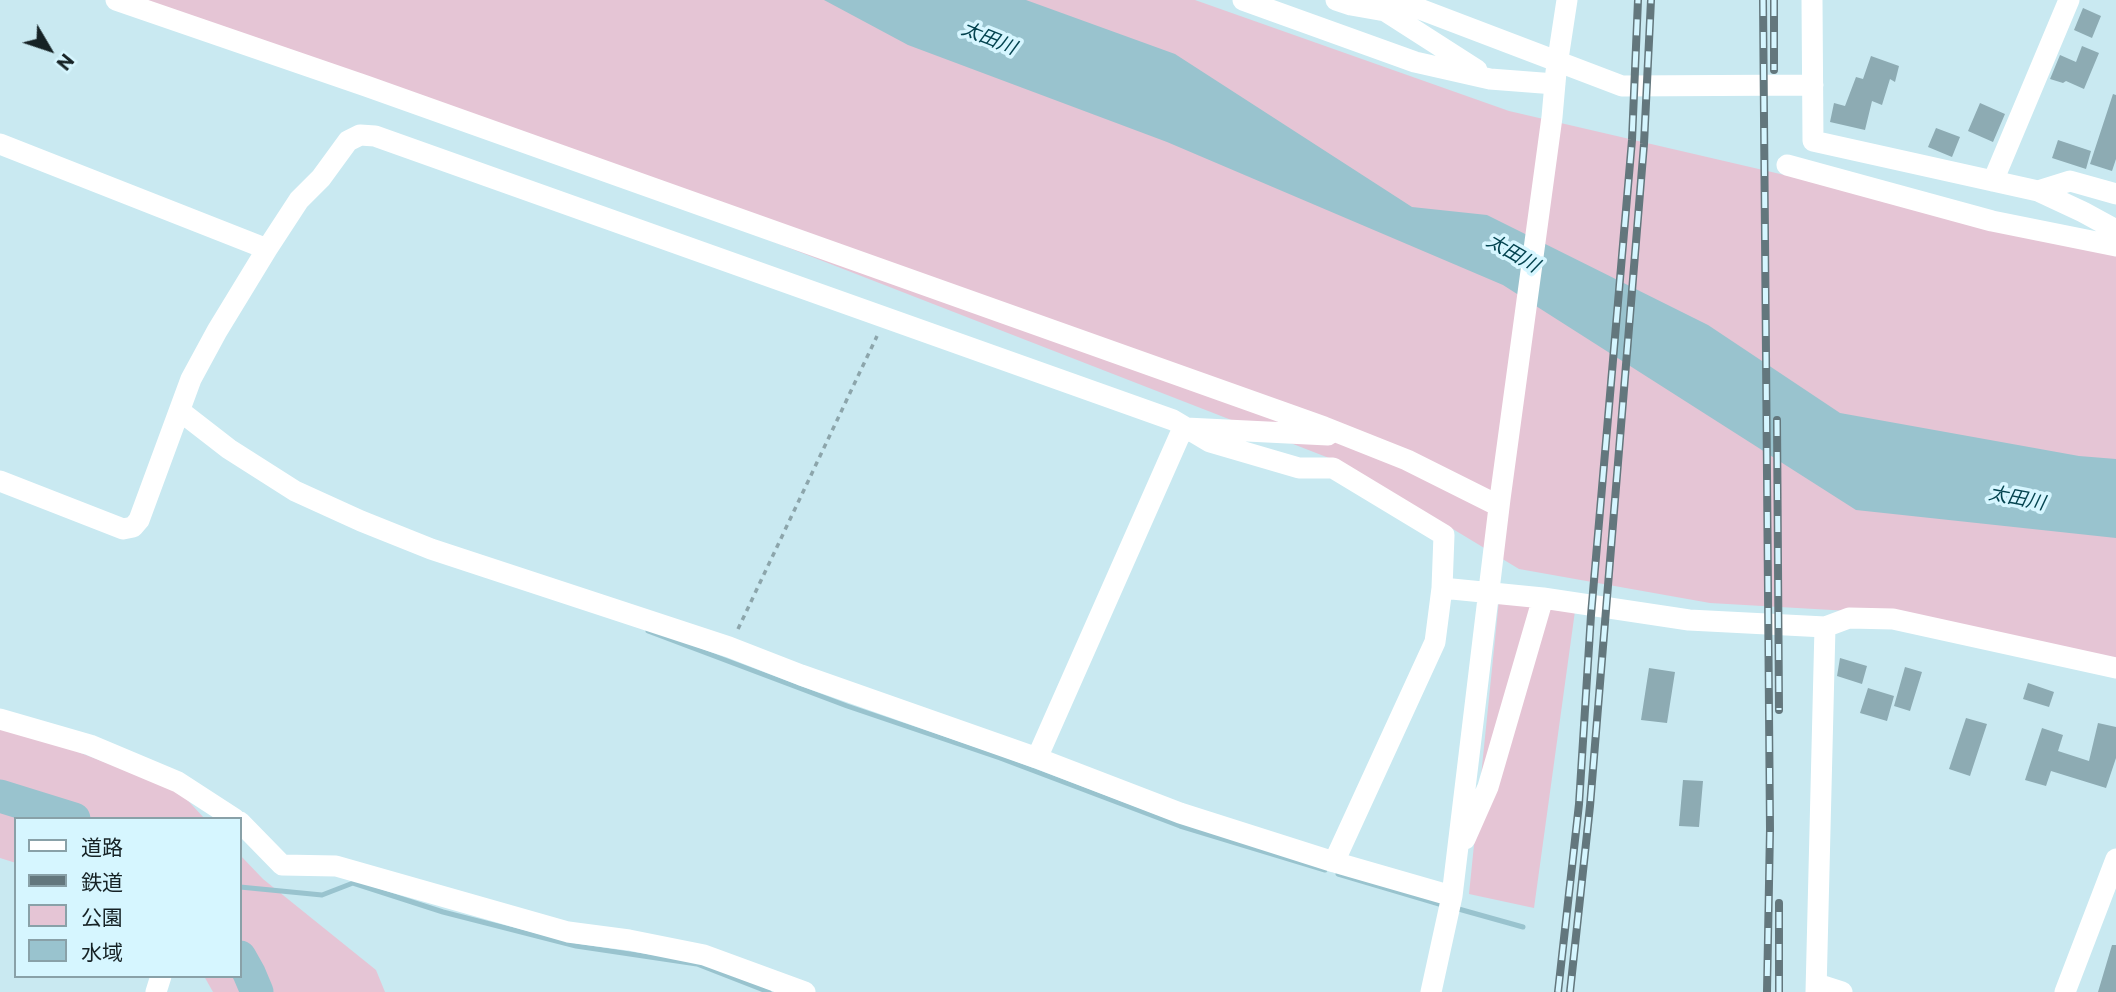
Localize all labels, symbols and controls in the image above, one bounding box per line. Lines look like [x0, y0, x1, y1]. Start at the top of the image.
north arrow [14, 14, 84, 84]
water label: 太田川 [958, 17, 1020, 59]
text: N [52, 50, 79, 75]
water label: 太田川 [1483, 229, 1543, 277]
water label: 太田川 [1987, 481, 2047, 515]
legend [14, 817, 242, 978]
text: 道路 [81, 834, 123, 859]
text: 鉄道 [81, 869, 123, 894]
text: 公園 [81, 904, 123, 929]
text: 水域 [81, 939, 123, 964]

